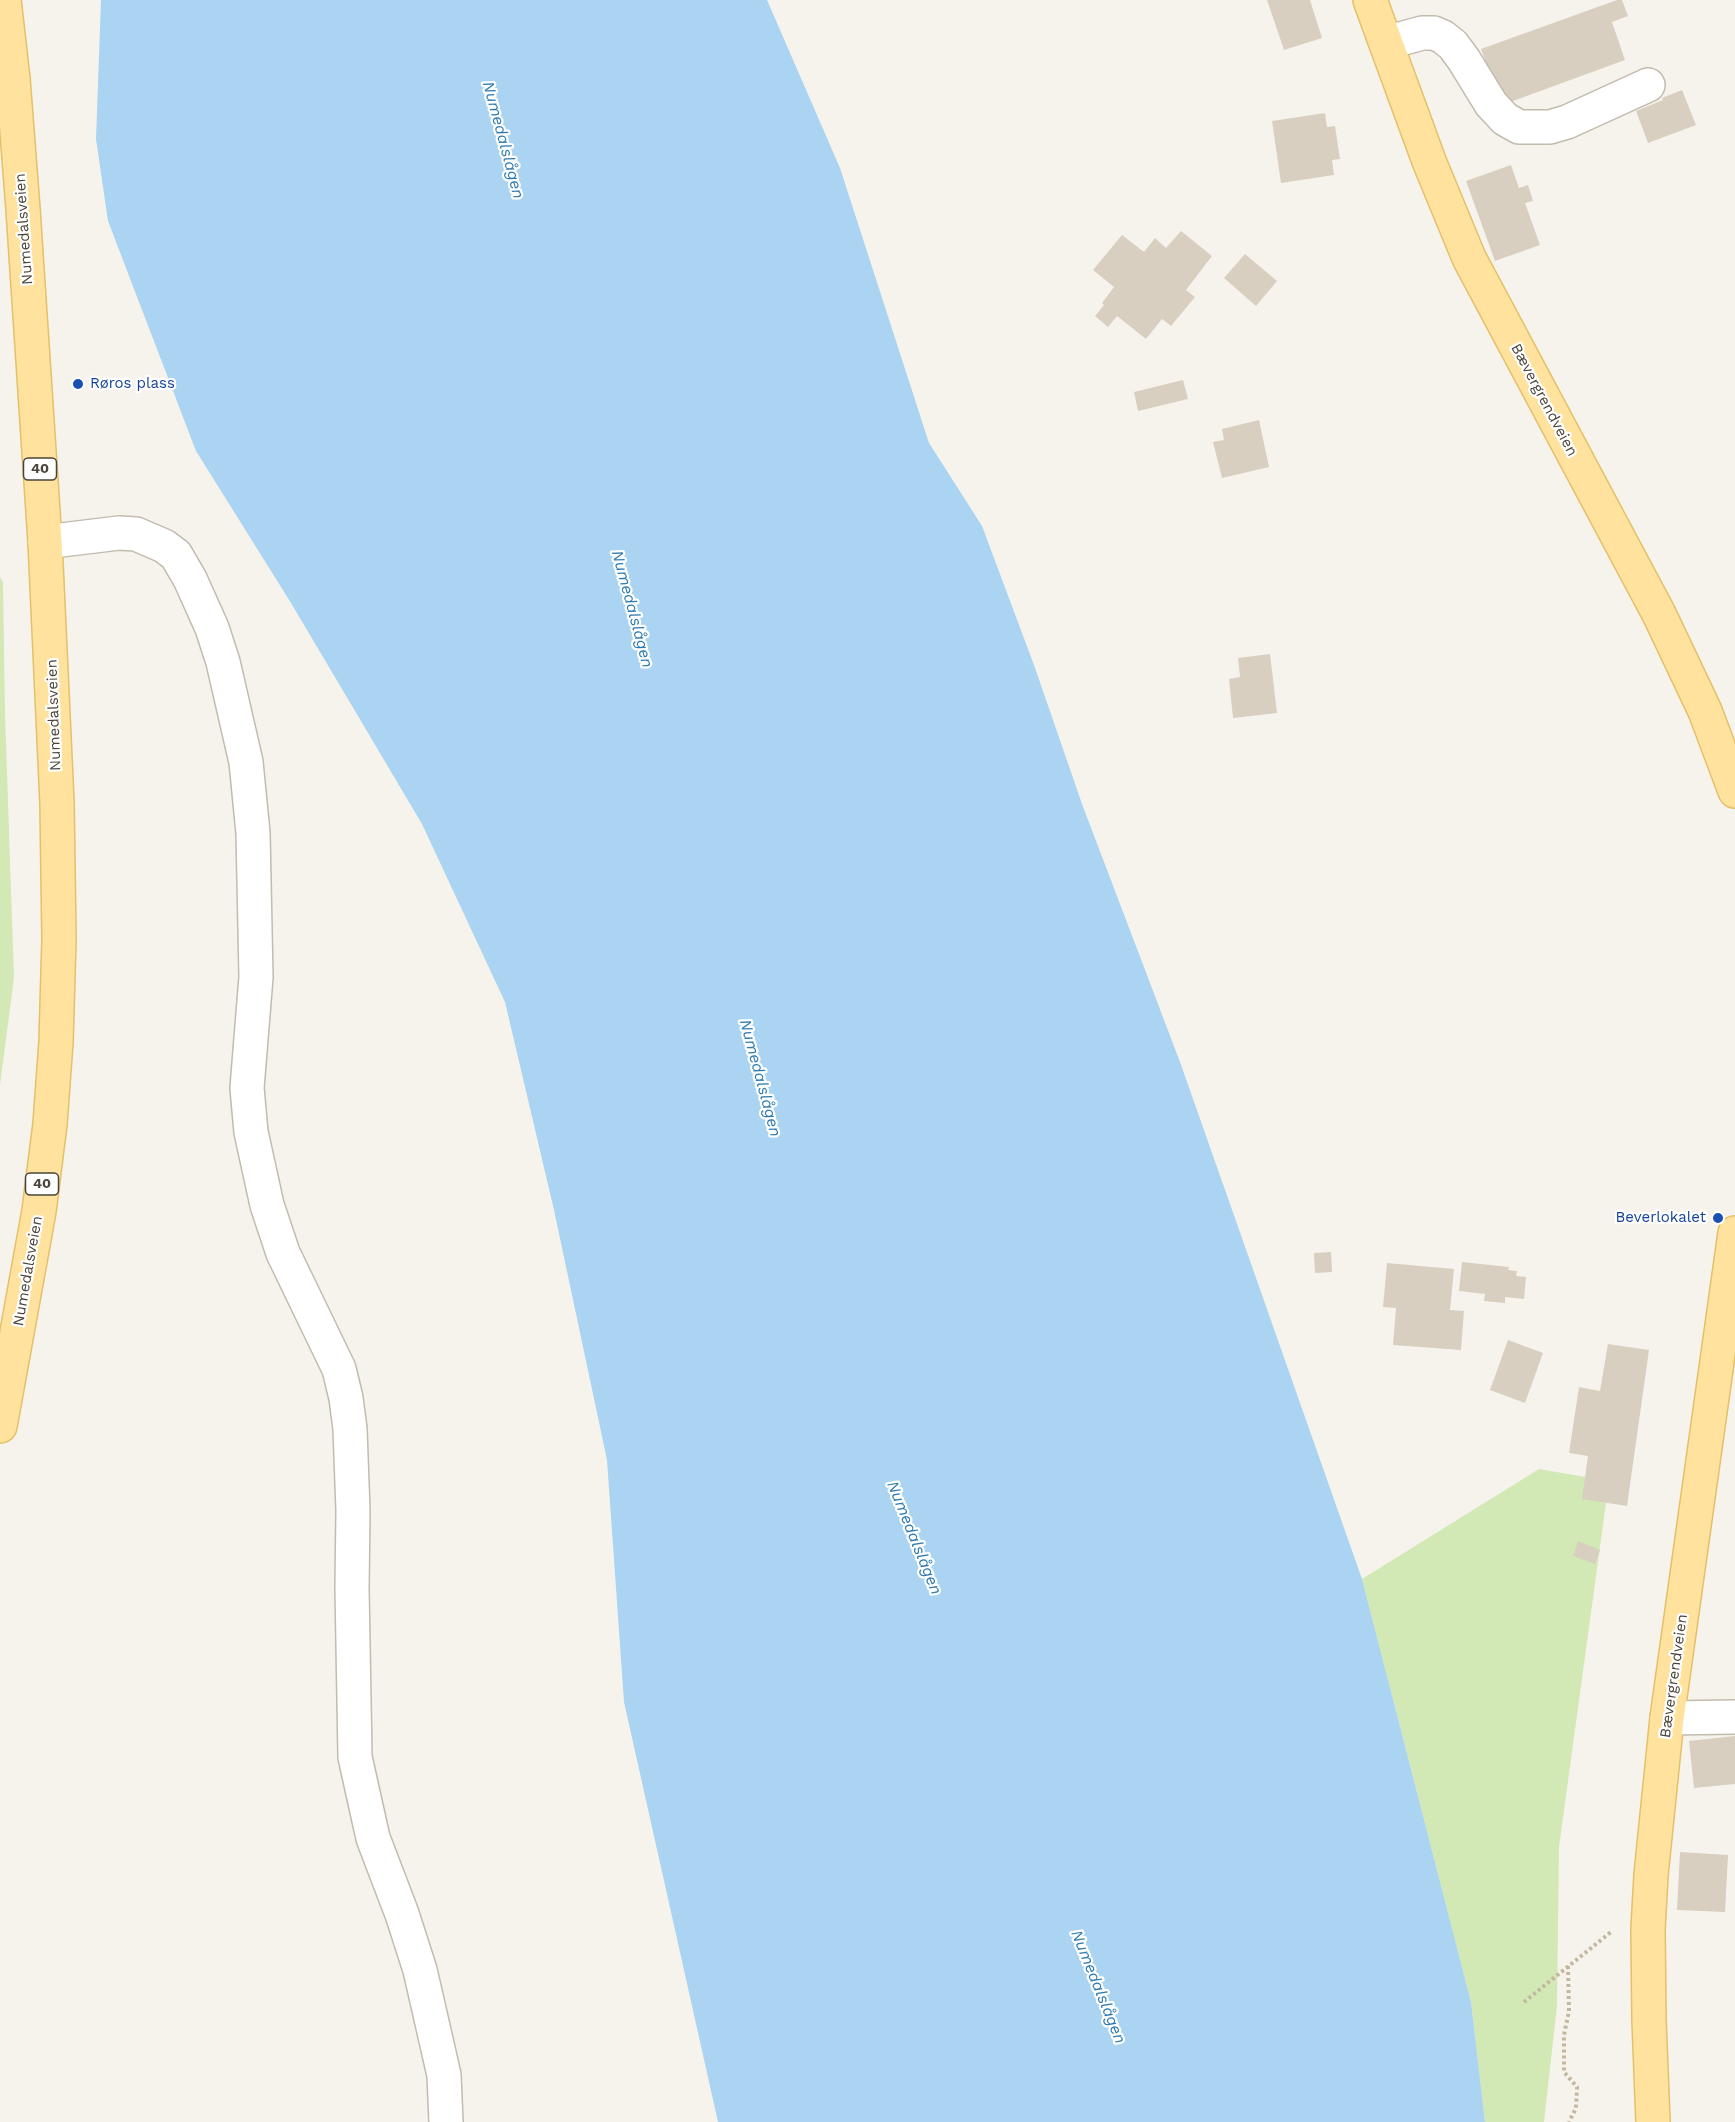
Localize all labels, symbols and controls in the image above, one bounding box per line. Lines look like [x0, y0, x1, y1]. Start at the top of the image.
water label: Numedalslågen [478, 79, 528, 201]
street label: Numedalsveien [11, 173, 37, 285]
street label: Bævergrendveien [1507, 341, 1581, 459]
place label: Røros plass [90, 375, 175, 393]
marker: Røros plass [71, 377, 85, 391]
road number: 40 [24, 458, 57, 480]
water label: Numedalslågen [607, 548, 657, 670]
street label: Numedalsveien [43, 659, 65, 771]
water label: Numedalslågen [735, 1017, 785, 1139]
road number: 40 [26, 1173, 58, 1195]
place label: Beverlokalet [1615, 1209, 1706, 1227]
marker: Beverlokalet [1711, 1211, 1725, 1225]
street label: Numedalsveien [9, 1214, 47, 1328]
water label: Numedalslågen [882, 1478, 946, 1598]
street label: Bævergrendveien [1656, 1613, 1692, 1739]
water label: Numedalslågen [1066, 1927, 1130, 2047]

